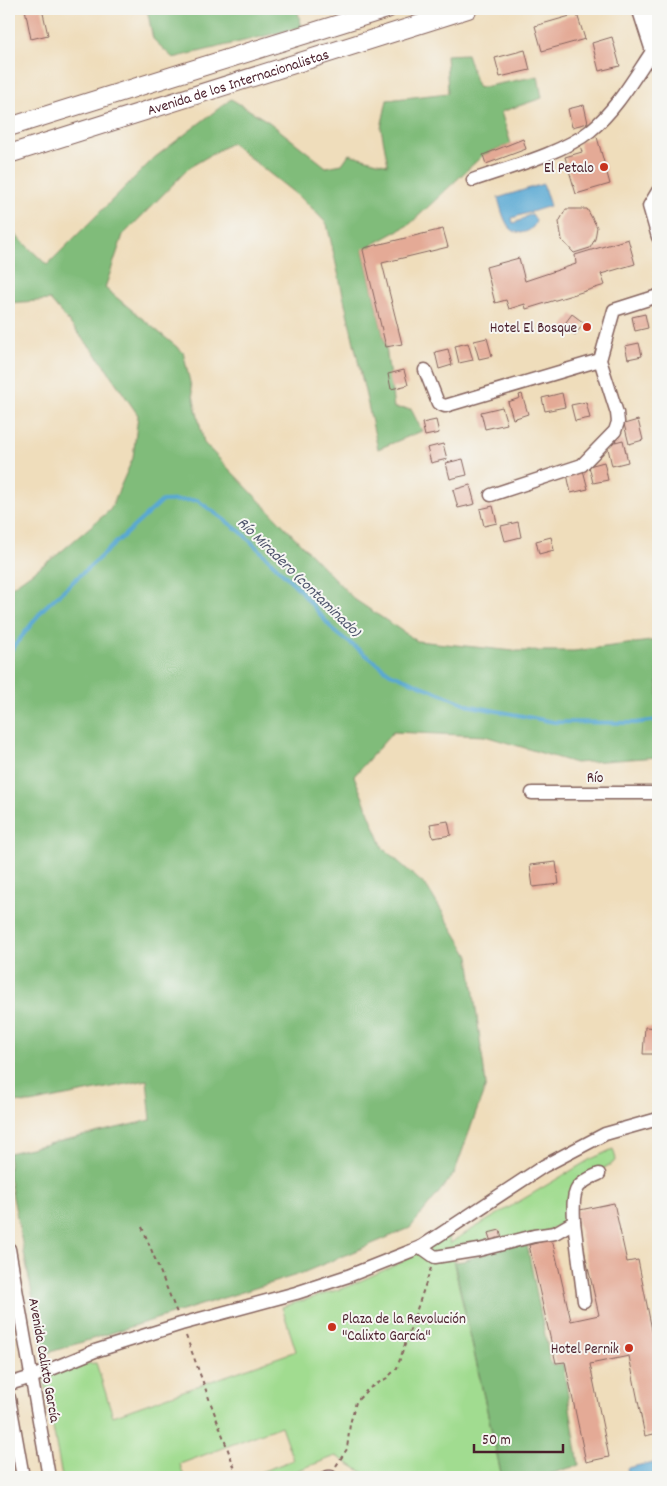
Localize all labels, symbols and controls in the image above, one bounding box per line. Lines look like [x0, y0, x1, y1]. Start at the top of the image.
street label: Avenida de los Internacionalistas [145, 45, 332, 123]
place label: El Petalo [544, 158, 594, 180]
marker: El Petalo [598, 161, 610, 173]
place label: Hotel El Bosque [490, 318, 577, 340]
marker: Hotel El Bosque [581, 321, 593, 333]
water label: Río Miradero (contaminado) [231, 512, 366, 644]
street label: Río [587, 768, 604, 790]
street label: Avenida Calixto García [21, 1296, 65, 1425]
place label: Plaza de la Revolución "Calixto García" [342, 1309, 466, 1348]
marker: Plaza de la Revolución "Calixto García" [326, 1321, 338, 1333]
place label: Hotel Pernik [551, 1339, 619, 1361]
marker: Hotel Pernik [623, 1342, 635, 1354]
scale bar [474, 1421, 563, 1453]
text: 50 m [482, 1430, 511, 1452]

